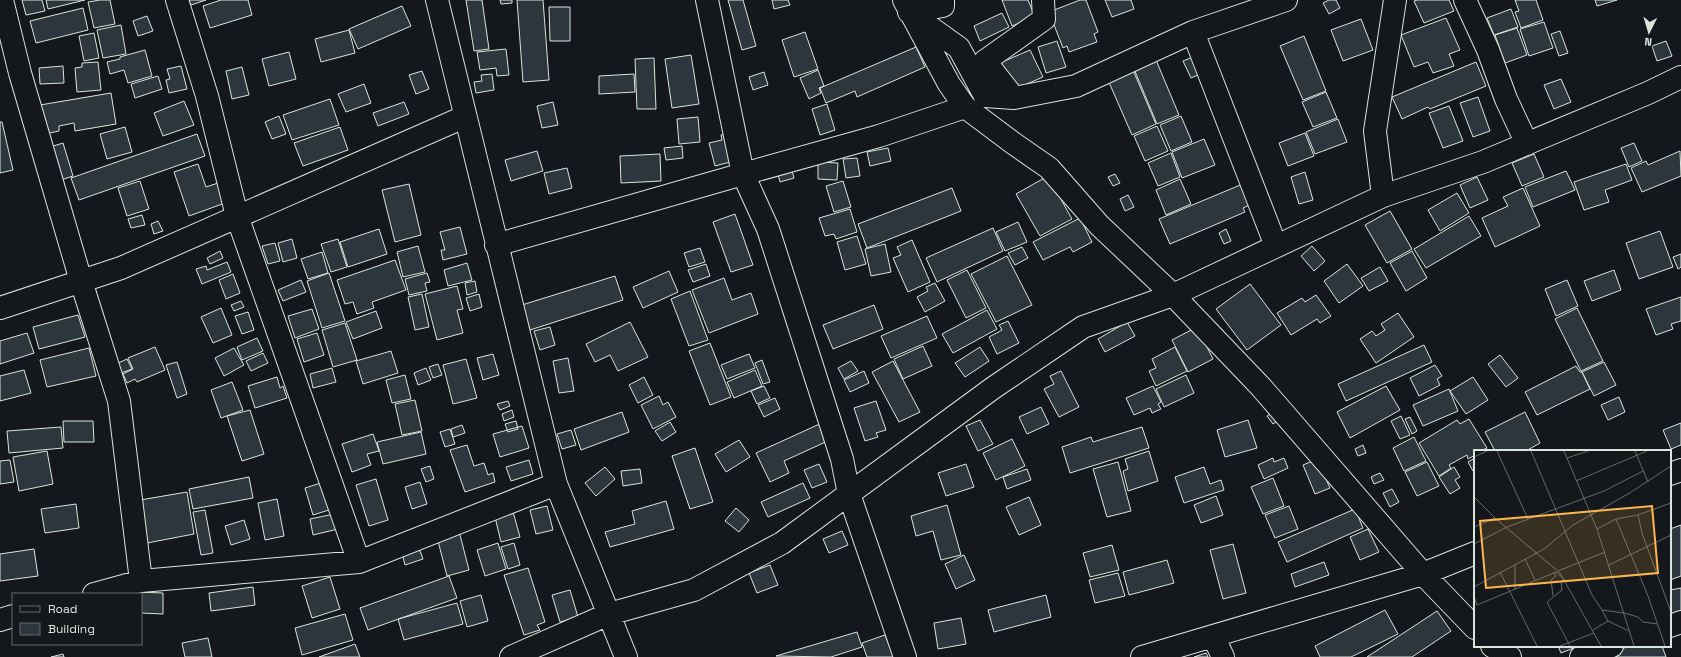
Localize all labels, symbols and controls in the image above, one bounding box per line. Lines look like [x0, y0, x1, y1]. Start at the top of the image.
north arrow [1629, 12, 1669, 52]
text: N [1644, 35, 1652, 49]
inset map [1474, 450, 1671, 647]
legend [12, 593, 142, 645]
text: Road [48, 601, 77, 617]
text: Building [48, 621, 95, 637]

